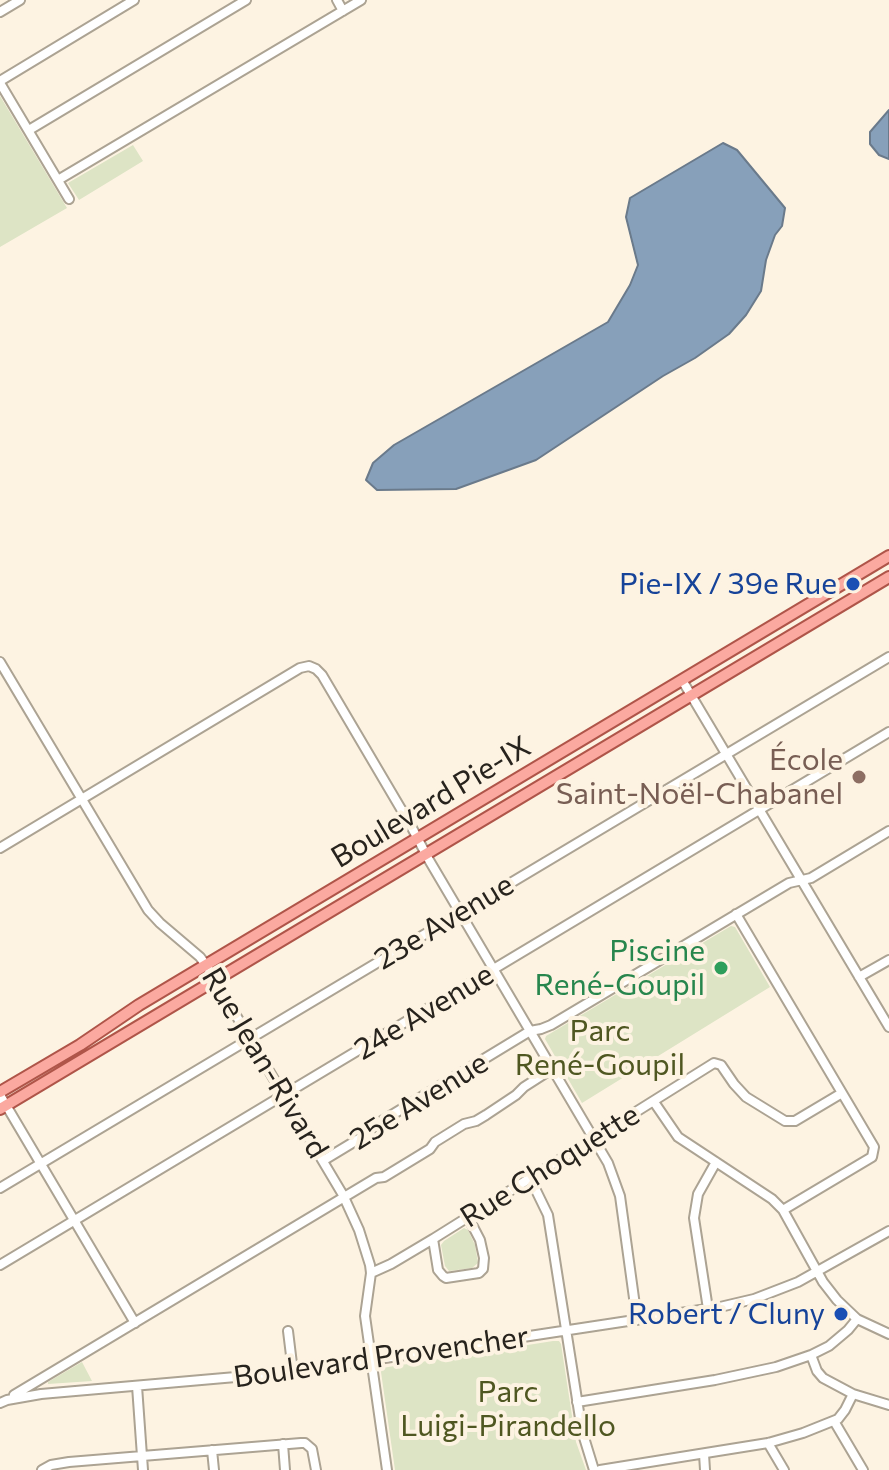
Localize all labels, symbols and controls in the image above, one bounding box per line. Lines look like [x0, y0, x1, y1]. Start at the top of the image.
place label: Pie-IX / 39e Rue [619, 566, 837, 602]
marker: Pie-IX / 39e Rue [844, 575, 862, 593]
street label: Boulevard Pie-IX [325, 728, 537, 876]
place label: École Saint-Noël-Chabanel [556, 742, 843, 812]
marker: École Saint-Noël-Chabanel [850, 768, 868, 786]
street label: 23e Avenue [368, 867, 520, 977]
place label: Piscine René-Goupil [535, 933, 705, 1004]
street label: 24e Avenue [348, 956, 500, 1068]
marker: Piscine René-Goupil [712, 959, 730, 977]
street label: Rue Jean-Rivard [194, 961, 336, 1165]
park label: Parc René-Goupil [515, 1013, 685, 1084]
street label: 25e Avenue [344, 1045, 494, 1157]
street label: Rue Choquette [454, 1097, 646, 1235]
place label: Robert / Cluny [628, 1296, 825, 1332]
marker: Robert / Cluny [832, 1305, 850, 1323]
street label: Boulevard Provencher [231, 1318, 531, 1396]
park label: Parc Luigi-Pirandello [400, 1374, 616, 1444]

